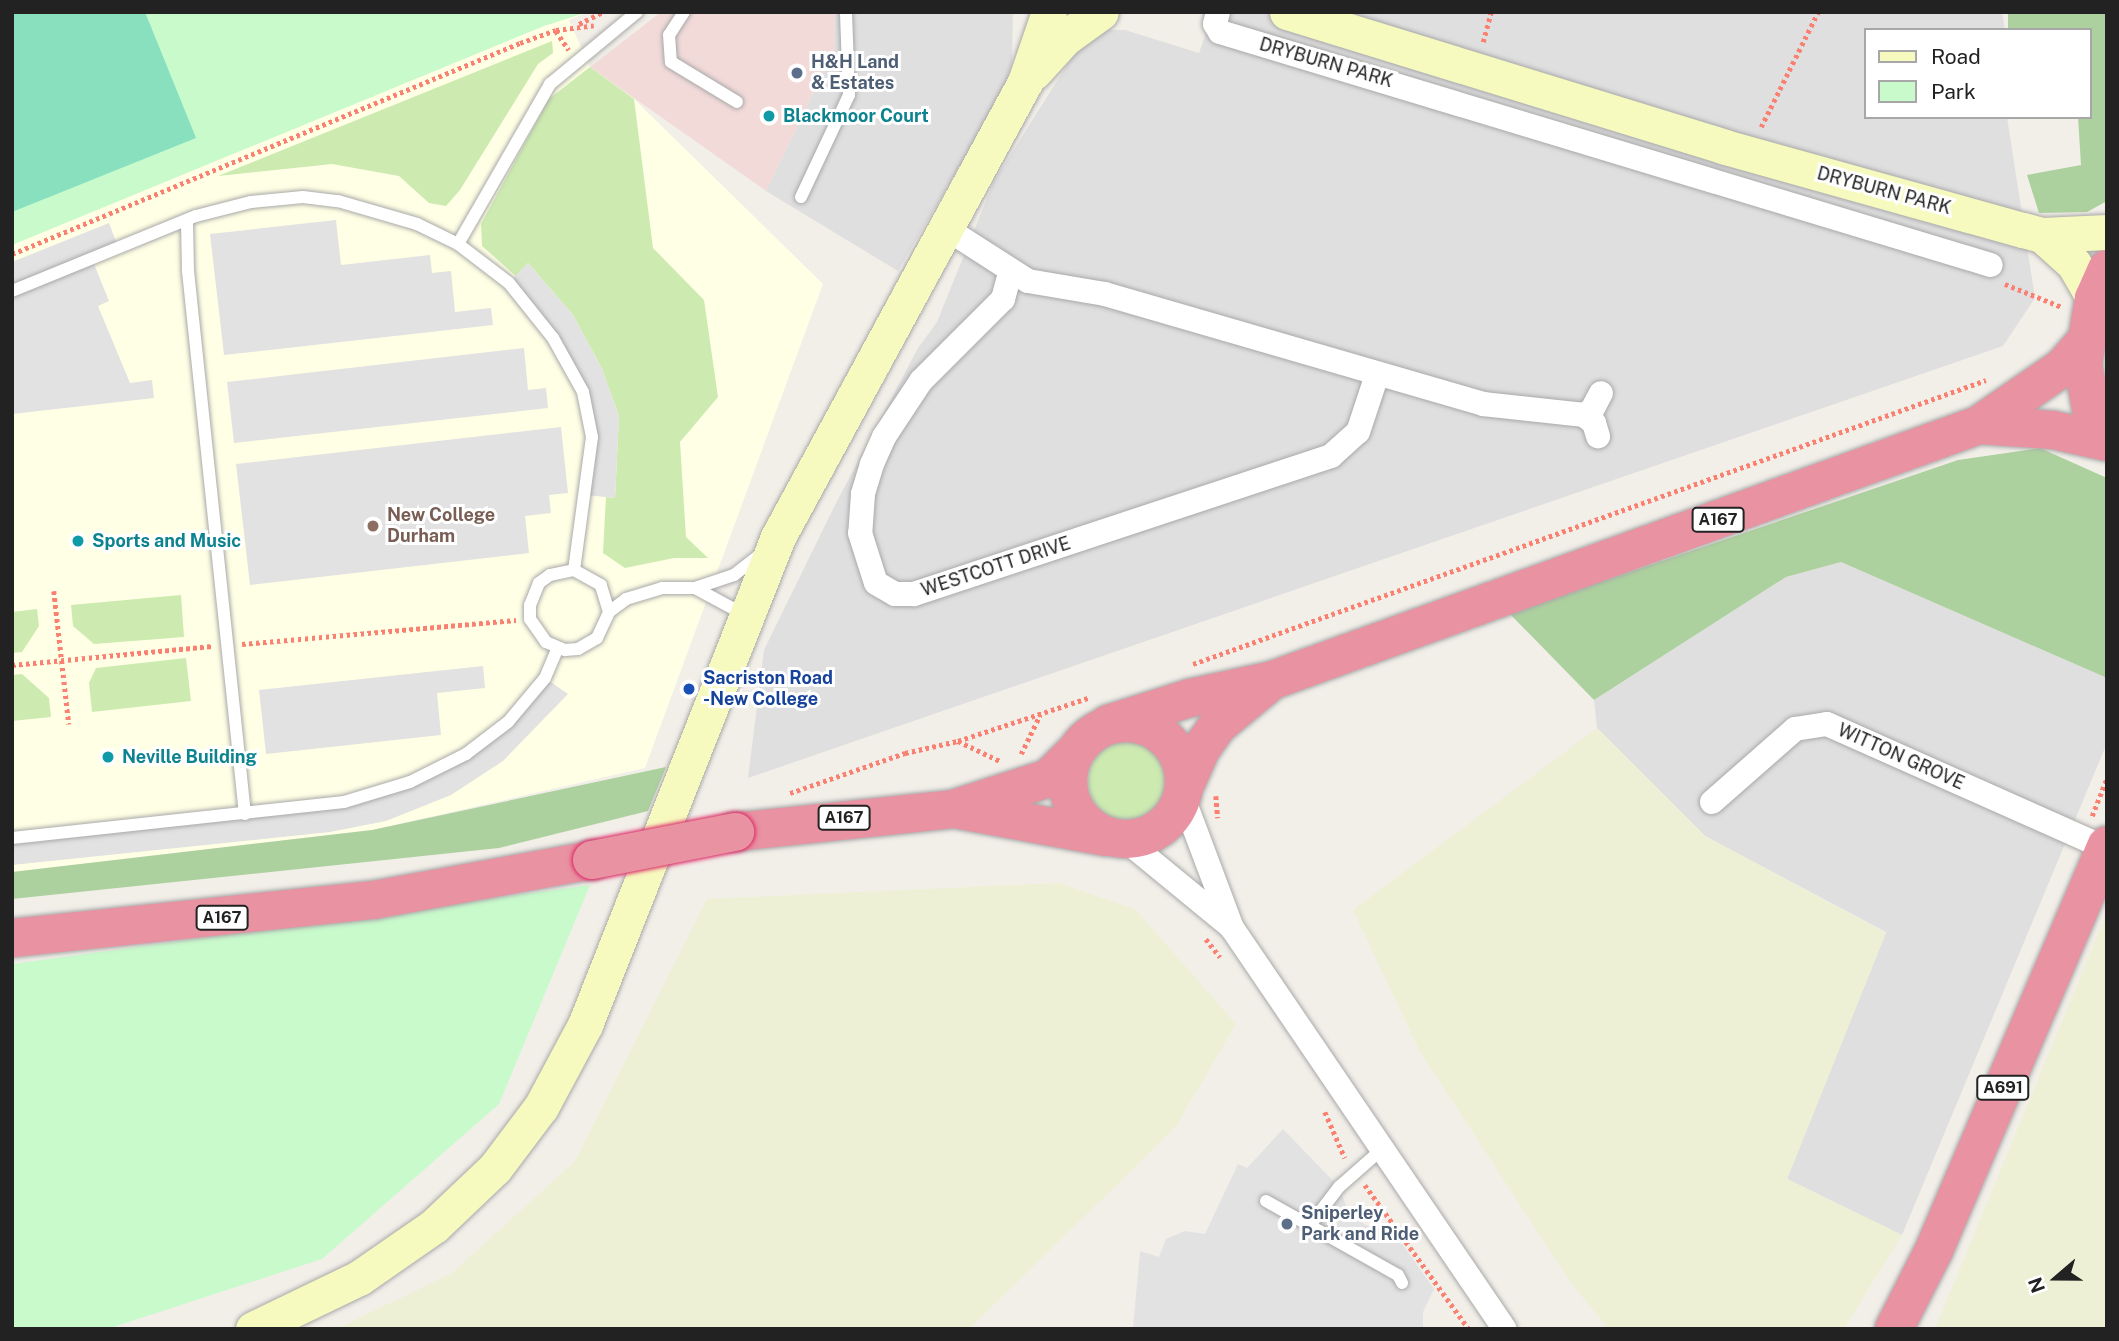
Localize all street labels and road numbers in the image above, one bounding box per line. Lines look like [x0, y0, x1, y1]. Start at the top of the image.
street label: DRYBURN PARK [1257, 34, 1395, 92]
street label: DRYBURN PARK [1815, 163, 1953, 219]
road number: A167 [1690, 508, 1746, 533]
street label: WESTCOTT DRIVE [919, 533, 1073, 601]
street label: WITTON GROVE [1834, 719, 1968, 795]
road number: A167 [816, 806, 872, 831]
road number: A167 [194, 906, 250, 930]
road number: A691 [1975, 1076, 2031, 1100]

